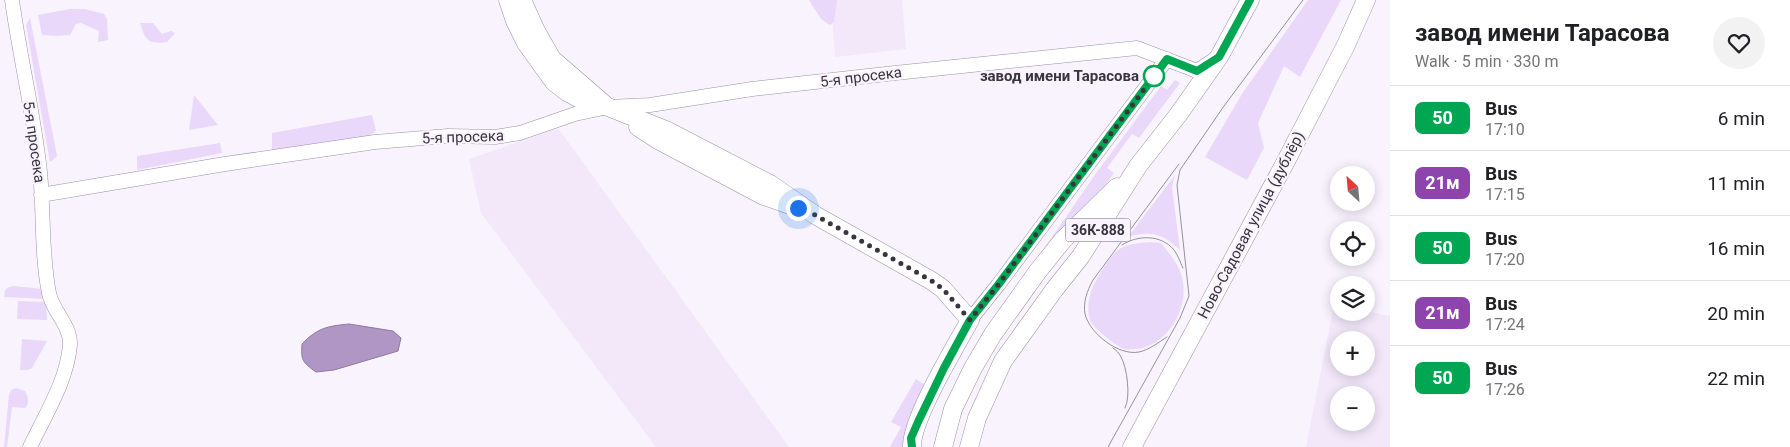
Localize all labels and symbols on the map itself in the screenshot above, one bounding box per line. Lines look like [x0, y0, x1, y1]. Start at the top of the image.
street label: 5-я просека [819, 63, 903, 91]
marker: завод имени Тарасова [1143, 65, 1165, 87]
place label: завод имени Тарасова [980, 67, 1139, 85]
street label: 5-я просека [19, 100, 49, 184]
street label: 5-я просека [422, 127, 504, 147]
street label: Ново-Садовая улица (дублёр) [1194, 128, 1308, 322]
north arrow [1330, 166, 1375, 211]
your location [786, 196, 811, 221]
road number: 36К-888 [1066, 218, 1130, 242]

